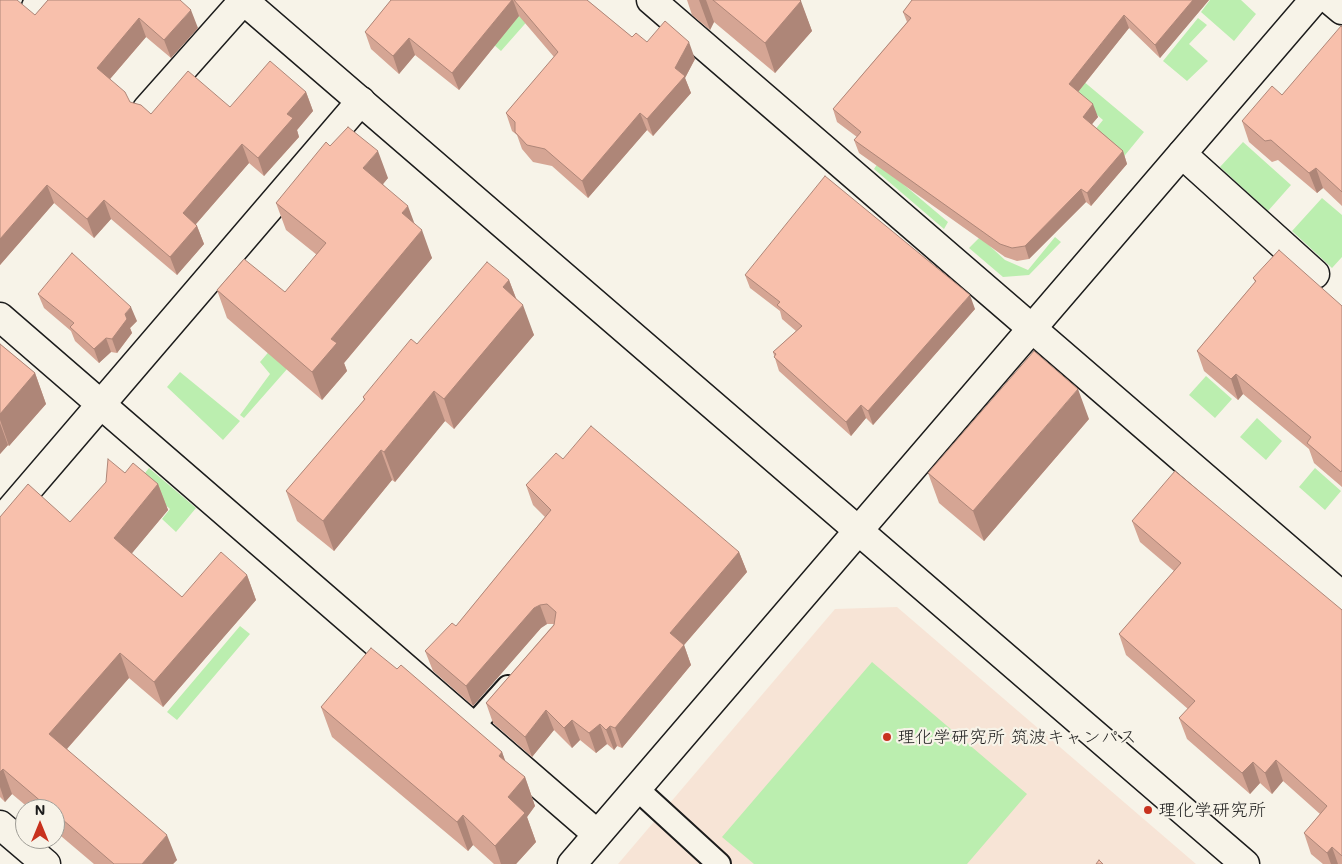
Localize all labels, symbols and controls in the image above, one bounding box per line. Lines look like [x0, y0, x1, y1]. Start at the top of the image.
place label: 理化学研究所 筑波キャンパス [897, 726, 1137, 748]
marker: 理化学研究所 筑波キャンパス [881, 731, 893, 743]
north arrow [15, 799, 65, 849]
place label: 理化学研究所 [1158, 799, 1266, 821]
text: N [35, 800, 45, 819]
marker: 理化学研究所 [1142, 804, 1154, 816]

